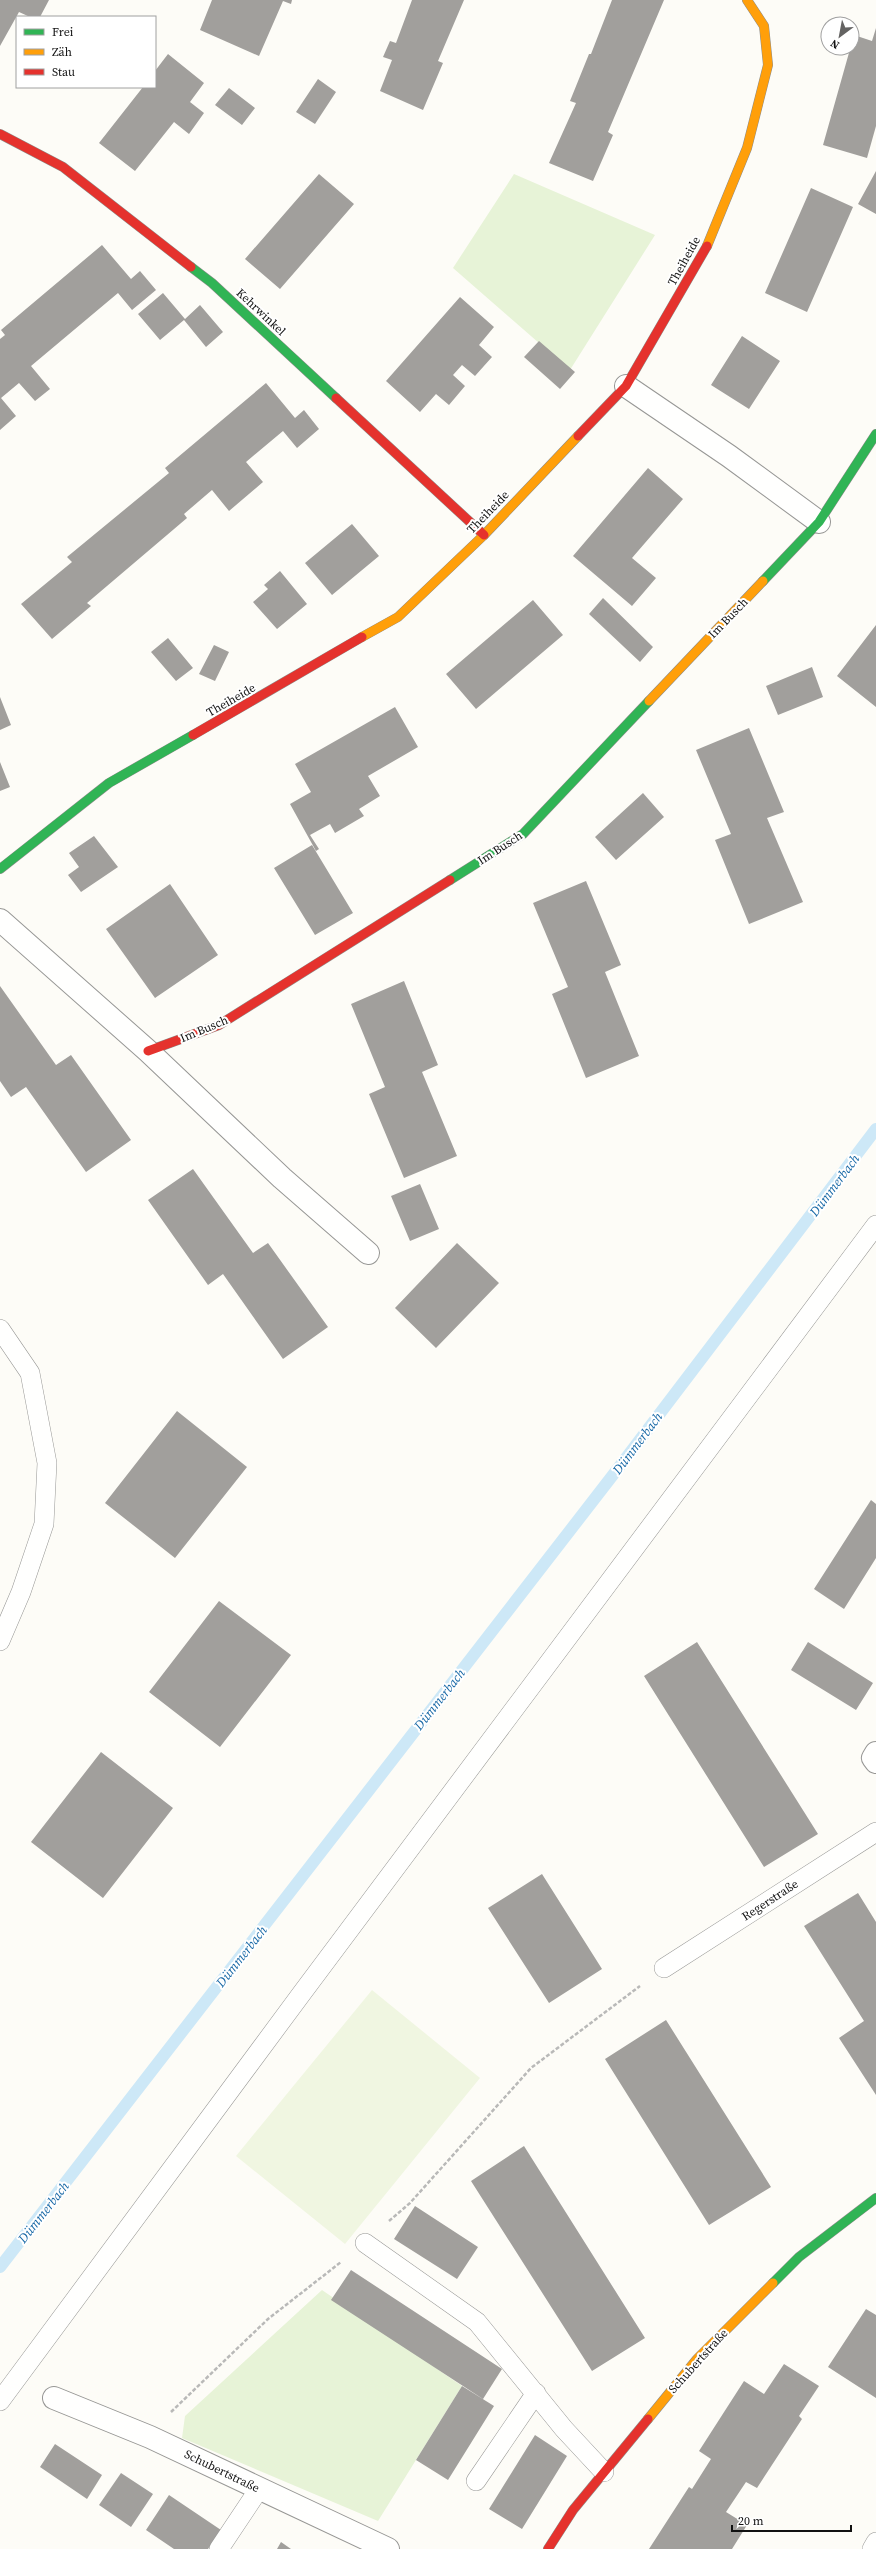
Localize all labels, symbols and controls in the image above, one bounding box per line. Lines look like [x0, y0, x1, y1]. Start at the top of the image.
legend [16, 16, 156, 88]
north arrow [820, 16, 860, 56]
text: Frei [52, 24, 74, 40]
text: N [828, 36, 842, 53]
text: Zäh [52, 44, 72, 60]
text: Stau [52, 64, 75, 80]
street label: Theiheide [664, 234, 704, 288]
street label: Kehrwinkel [233, 285, 289, 339]
street label: Theiheide [463, 487, 513, 537]
street label: Im Busch [705, 594, 751, 642]
street label: Theiheide [204, 680, 258, 720]
street label: Im Busch [474, 828, 526, 868]
street label: Im Busch [178, 1012, 230, 1046]
water label: Dümmerbach [805, 1151, 863, 1221]
water label: Dümmerbach [608, 1409, 666, 1479]
water label: Dümmerbach [409, 1665, 469, 1734]
street label: Regerstraße [739, 1876, 801, 1924]
water label: Dümmerbach [211, 1922, 271, 1991]
water label: Dümmerbach [13, 2178, 73, 2247]
street label: Schubertstraße [665, 2325, 731, 2397]
street label: Schubertstraße [182, 2446, 262, 2496]
scale bar [732, 2507, 851, 2533]
text: 20 m [738, 2513, 764, 2529]

